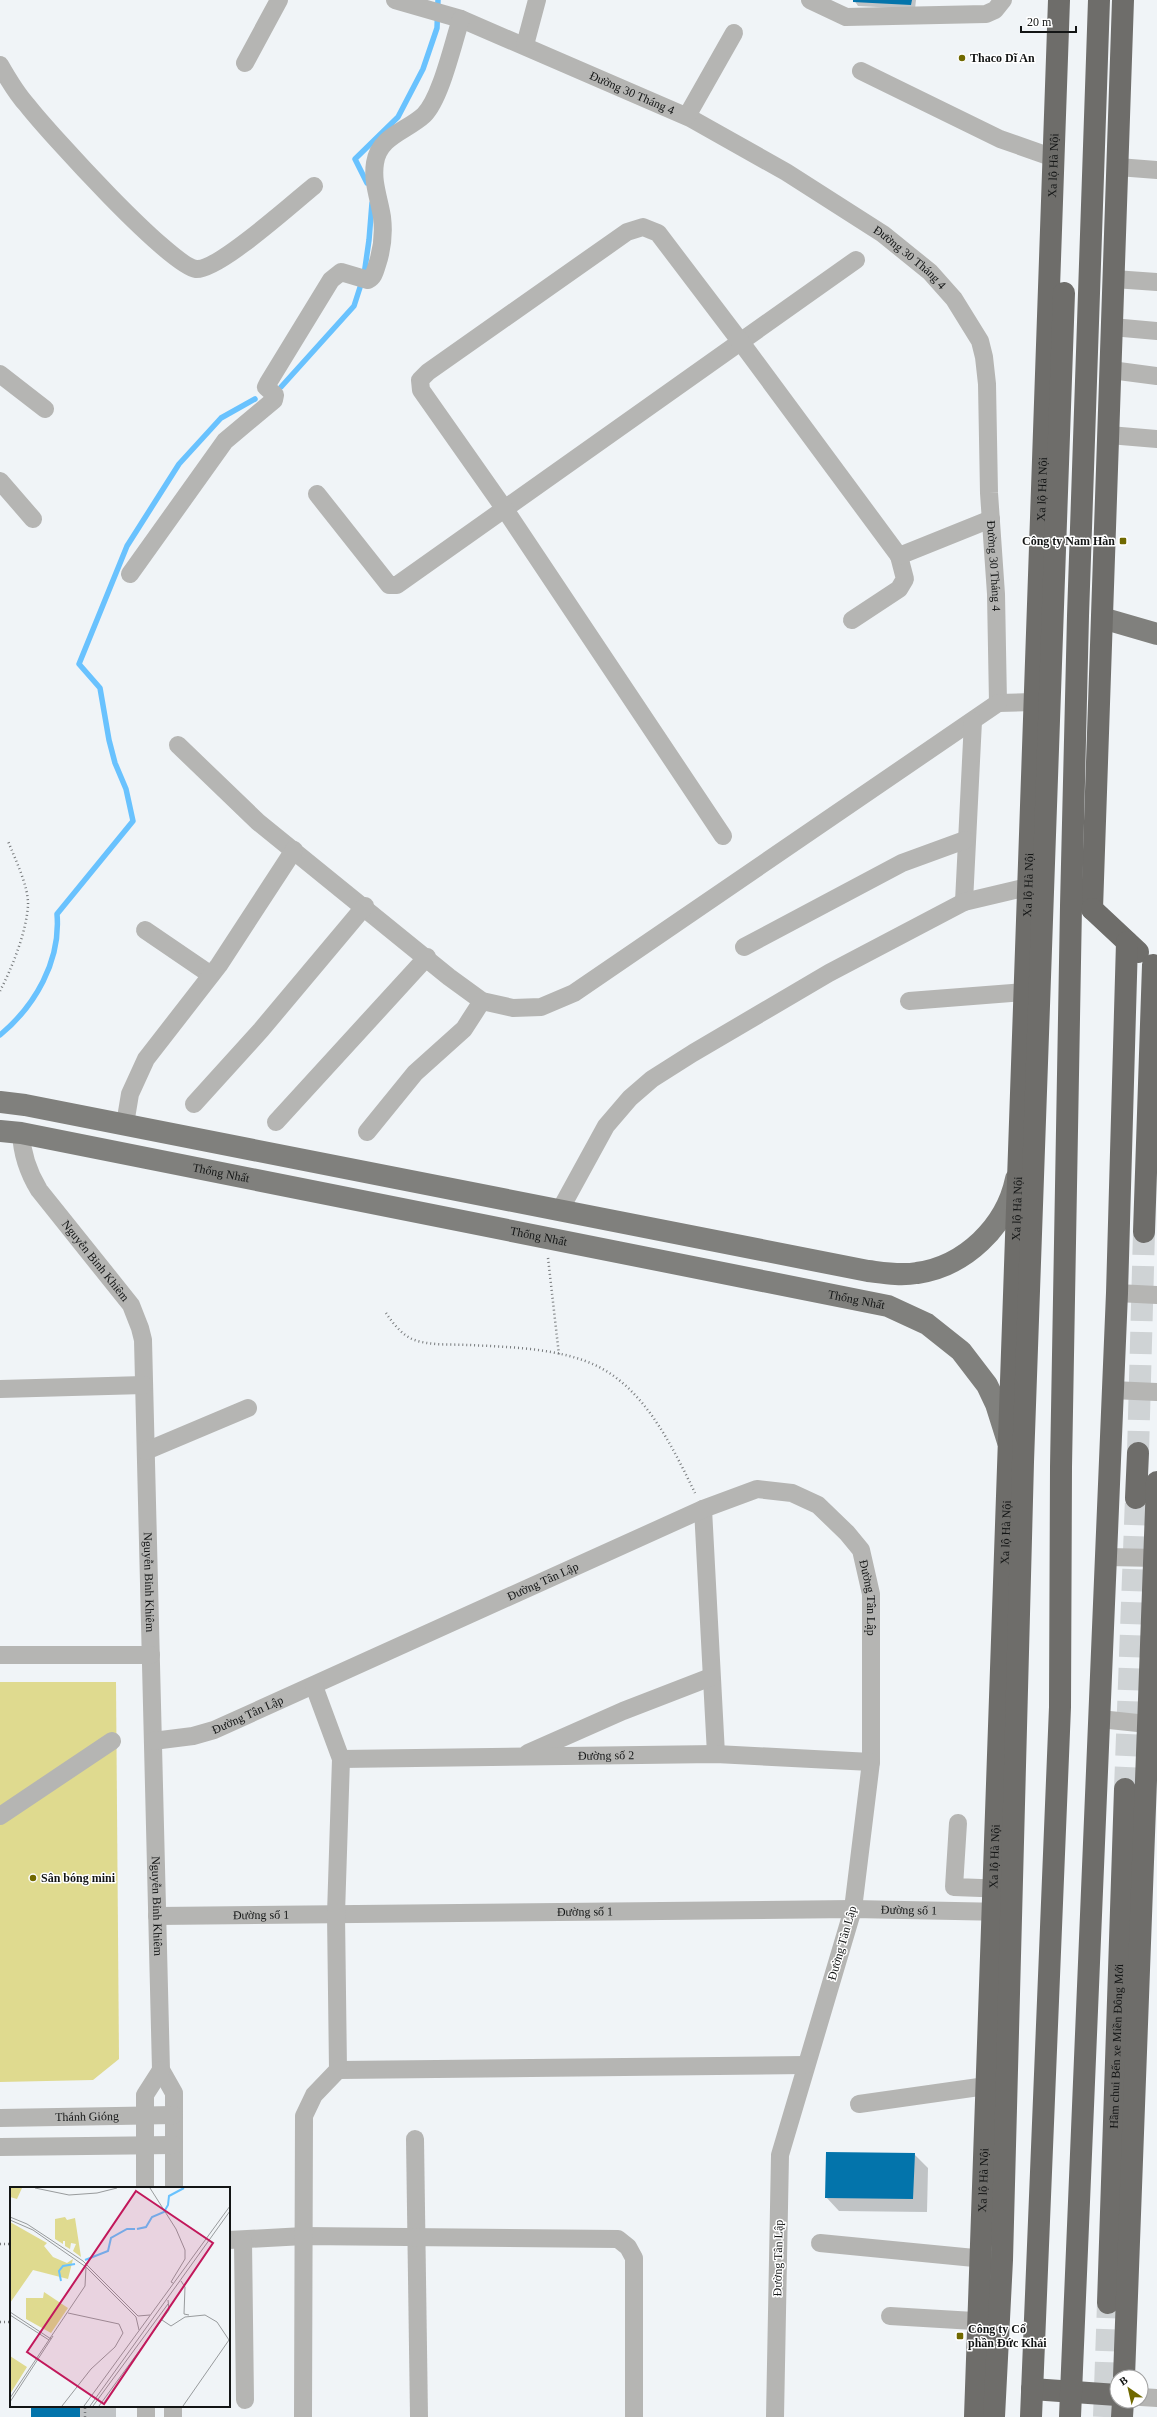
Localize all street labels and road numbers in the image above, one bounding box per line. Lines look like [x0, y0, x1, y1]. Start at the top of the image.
street label: Đường 30 Tháng 4 [587, 68, 677, 117]
street label: Xa lộ Hà Nội [1045, 132, 1061, 198]
street label: Đường 30 Tháng 4 [871, 223, 949, 292]
street label: Xa lộ Hà Nội [1034, 456, 1050, 522]
street label: Đường 30 Tháng 4 [984, 520, 1003, 611]
street label: Xa lộ Hà Nội [1020, 852, 1036, 917]
street label: Thống Nhất [191, 1160, 251, 1186]
street label: Xa lộ Hà Nội [1009, 1176, 1025, 1241]
street label: Nguyễn Bỉnh Khiêm [59, 1217, 133, 1305]
street label: Thống Nhất [509, 1224, 569, 1249]
street label: Thống Nhất [827, 1287, 887, 1312]
street label: Xa lộ Hà Nội [998, 1499, 1014, 1565]
street label: Nguyễn Bỉnh Khiêm [141, 1532, 157, 1633]
street label: Đường Tân Lập [856, 1558, 878, 1636]
street label: Đường Tân Lập [505, 1559, 581, 1604]
street label: Đường Tân Lập [210, 1693, 285, 1737]
street label: Đường số 2 [578, 1748, 634, 1763]
street label: Xa lộ Hà Nội [986, 1823, 1003, 1889]
street label: Nguyễn Bỉnh Khiêm [149, 1856, 165, 1957]
street label: Đường số 1 [881, 1903, 937, 1918]
street label: Đường số 1 [557, 1904, 613, 1919]
street label: Đường Tân Lập [825, 1904, 859, 1982]
street label: Đường số 1 [233, 1908, 289, 1922]
street label: Hầm chui Bến xe Miền Đông Mới [1107, 1963, 1126, 2129]
street label: Thánh Gióng [55, 2109, 119, 2124]
street label: Xa lộ Hà Nội [975, 2147, 991, 2213]
street label: Đường Tân Lập [770, 2220, 786, 2296]

